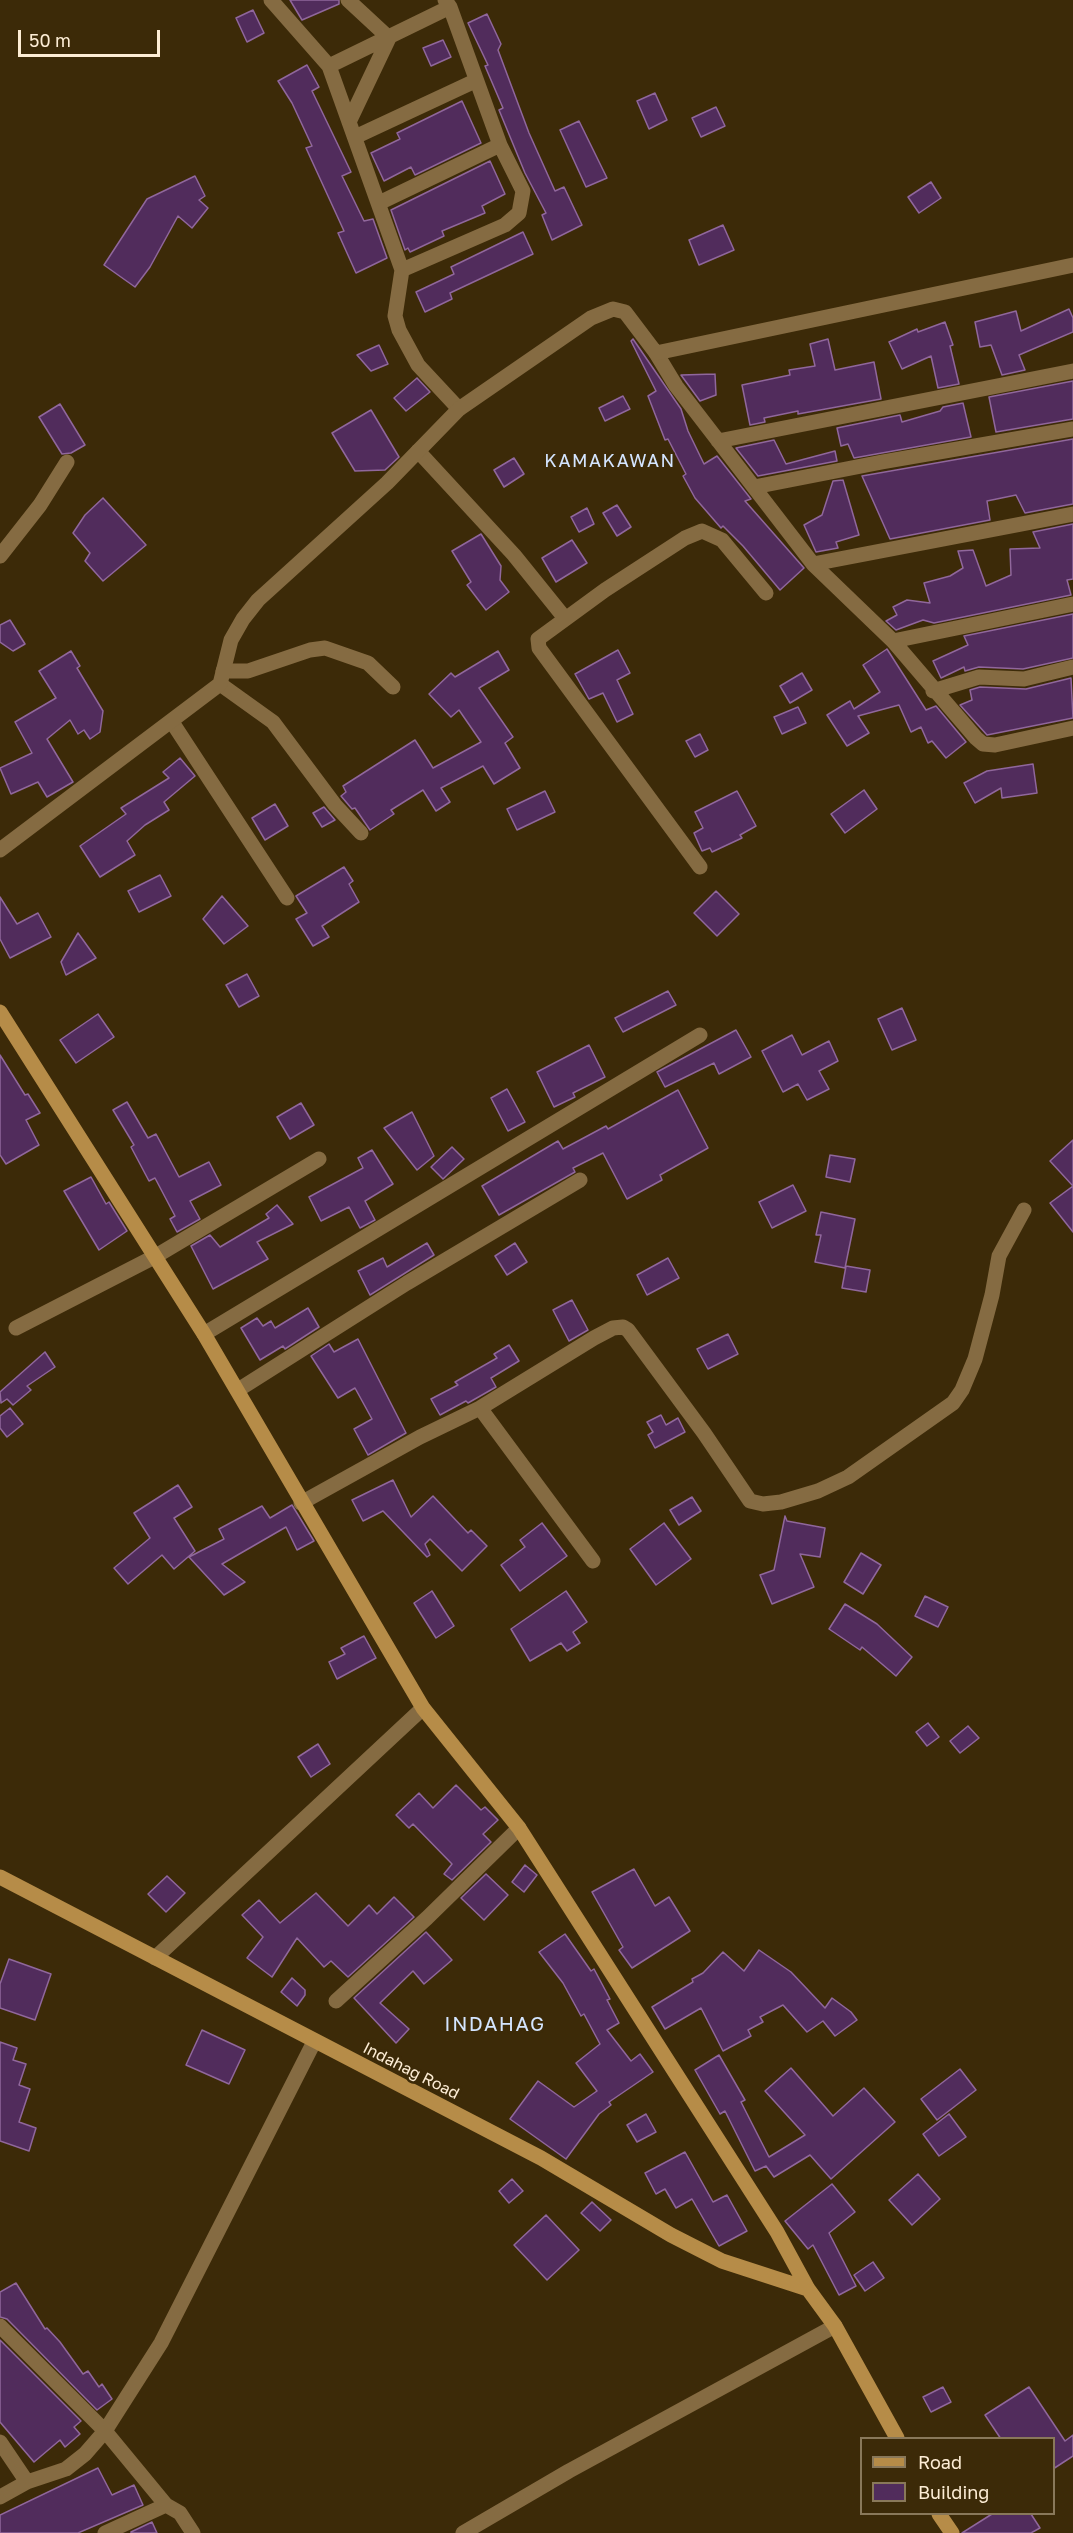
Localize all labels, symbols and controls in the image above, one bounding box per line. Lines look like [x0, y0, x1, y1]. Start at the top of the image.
scale bar [21, 18, 164, 56]
text: 50 m [29, 29, 71, 51]
district label: KAMAKAWAN [544, 450, 676, 472]
district label: INDAHAG [444, 2013, 546, 2037]
street label: Indahag Road [360, 2038, 462, 2104]
legend [860, 2437, 1055, 2515]
text: Road [918, 2451, 962, 2473]
text: Building [918, 2481, 989, 2503]

